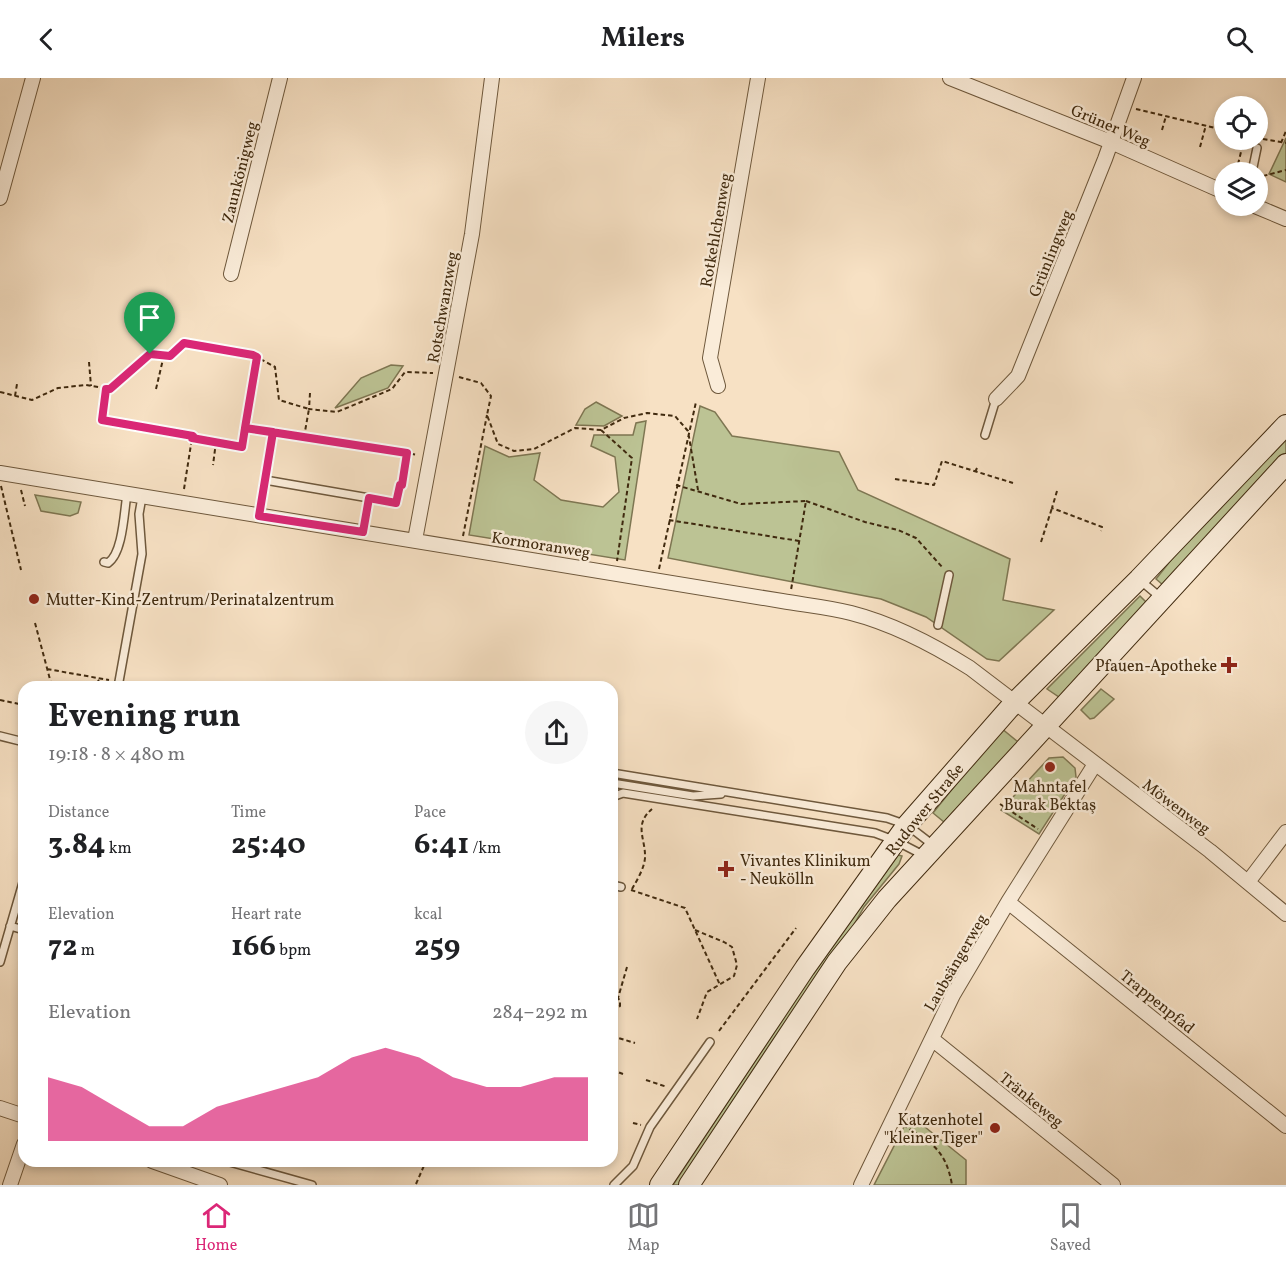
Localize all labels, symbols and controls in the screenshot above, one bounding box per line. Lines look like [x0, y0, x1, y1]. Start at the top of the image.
text: Milers [601, 20, 685, 58]
icon: back [30, 23, 63, 56]
icon: search [1223, 23, 1256, 56]
map controls [1214, 96, 1268, 216]
button: locate [1214, 96, 1268, 150]
street label: Grüner Weg [1067, 100, 1153, 153]
street label: Zaunkönigweg [218, 119, 264, 226]
button: layers [1214, 162, 1268, 216]
street label: Rotkehlchenweg [696, 171, 738, 289]
street label: Grünlingweg [1024, 207, 1079, 301]
street label: Rotschwanzweg [423, 250, 465, 365]
pin [124, 292, 175, 354]
icon: arrive [133, 301, 166, 334]
street label: Kormoranweg [490, 527, 592, 565]
place label: Mutter-Kind-Zentrum/Perinatalzentrum [46, 590, 334, 612]
marker: Mutter-Kind-Zentrum/Perinatalzentrum [27, 592, 41, 606]
place label: Pfauen-Apotheke [1095, 656, 1217, 678]
marker: Pfauen-Apotheke [1222, 658, 1236, 672]
text: Evening run [48, 695, 241, 741]
button: share [525, 701, 588, 764]
text: 19:18 · 8 × 480 m [48, 741, 185, 769]
street label: Rudower Straße [881, 759, 970, 861]
marker: Mahntafel Burak Bektaş [1043, 760, 1057, 774]
street label: Möwenweg [1137, 775, 1214, 840]
place label: Mahntafel Burak Bektaş [1004, 777, 1096, 817]
text: Distance [48, 802, 109, 824]
text: Time [231, 802, 266, 824]
text: Pace [414, 802, 446, 824]
text: 3.84 [48, 824, 106, 866]
text: 25:40 [231, 824, 306, 866]
text: 6:41 [414, 824, 469, 866]
text: km [106, 838, 132, 860]
text: /km [469, 838, 501, 860]
place label: Vivantes Klinikum - Neukölln [740, 851, 871, 891]
marker: Vivantes Klinikum - Neukölln [717, 860, 735, 878]
text: Elevation [48, 904, 115, 926]
text: Heart rate [231, 904, 302, 926]
text: kcal [414, 904, 442, 926]
street label: Laubsängerweg [920, 910, 994, 1016]
text: 72 [48, 926, 78, 968]
text: 166 [231, 926, 276, 968]
text: 259 [414, 926, 460, 968]
text: m [78, 940, 95, 962]
text: bpm [276, 940, 311, 962]
street label: Trappenpfad [1115, 966, 1199, 1040]
text: Elevation [48, 999, 131, 1027]
text: 284–292 m [492, 999, 588, 1027]
street label: Tränkeweg [994, 1068, 1068, 1133]
place label: Katzenhotel "kleiner Tiger" [884, 1110, 983, 1150]
marker: Katzenhotel "kleiner Tiger" [988, 1121, 1002, 1135]
tab: Home [195, 1199, 237, 1257]
tab: Map [627, 1199, 660, 1257]
tab: Saved [1050, 1199, 1091, 1257]

